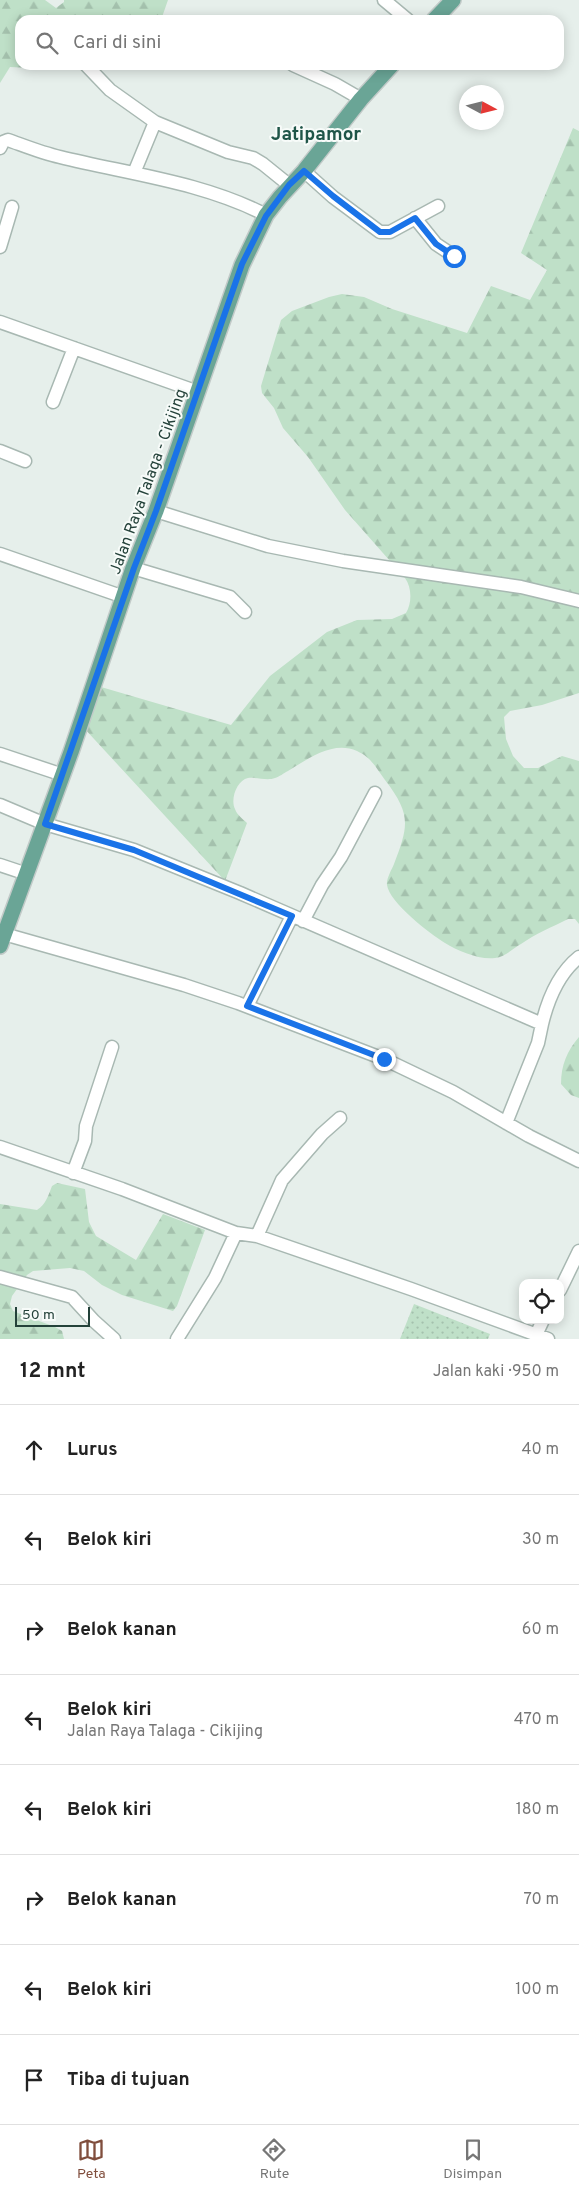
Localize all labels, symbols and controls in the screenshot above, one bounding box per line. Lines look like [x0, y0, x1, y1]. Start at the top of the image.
search box [15, 15, 564, 70]
icon: search [33, 29, 61, 57]
text: Cari di sini [73, 31, 161, 55]
north arrow [459, 85, 504, 130]
district label: Jatipamor [271, 123, 361, 147]
route start [443, 245, 466, 268]
street label: Jalan Raya Talaga - Cikijing [106, 386, 192, 577]
route end [373, 1048, 396, 1071]
map controls [519, 1279, 564, 1324]
button: locate [519, 1279, 564, 1324]
scale bar [15, 1304, 90, 1327]
text: 50 m [22, 1307, 55, 1324]
text: 12 mnt [20, 1358, 85, 1385]
text: Jalan kaki · 950 m [433, 1362, 559, 1382]
icon: ahead [20, 1436, 48, 1464]
text: Lurus [67, 1438, 118, 1462]
text: 40 m [521, 1440, 559, 1460]
icon: left [20, 1526, 48, 1554]
text: Belok kiri [67, 1528, 152, 1552]
text: 30 m [522, 1530, 559, 1550]
icon: right [20, 1616, 48, 1644]
text: Belok kanan [67, 1618, 177, 1642]
text: 60 m [522, 1620, 559, 1640]
text: Belok kiri [67, 1698, 152, 1722]
icon: left [20, 1706, 48, 1734]
text: 470 m [514, 1710, 559, 1730]
text: Jalan Raya Talaga - Cikijing [67, 1722, 263, 1742]
icon: left [20, 1796, 48, 1824]
text: Belok kiri [67, 1798, 152, 1822]
text: 180 m [516, 1800, 559, 1820]
icon: right [20, 1886, 48, 1914]
text: Belok kanan [67, 1888, 177, 1912]
text: 70 m [524, 1890, 559, 1910]
icon: left [20, 1976, 48, 2004]
text: Belok kiri [67, 1978, 152, 2002]
text: 100 m [515, 1980, 559, 2000]
icon: arrive [20, 2066, 48, 2094]
text: Tiba di tujuan [67, 2068, 190, 2092]
tab: Peta [77, 2136, 106, 2183]
tab: Rute [260, 2136, 289, 2183]
tab: Disimpan [443, 2136, 502, 2183]

